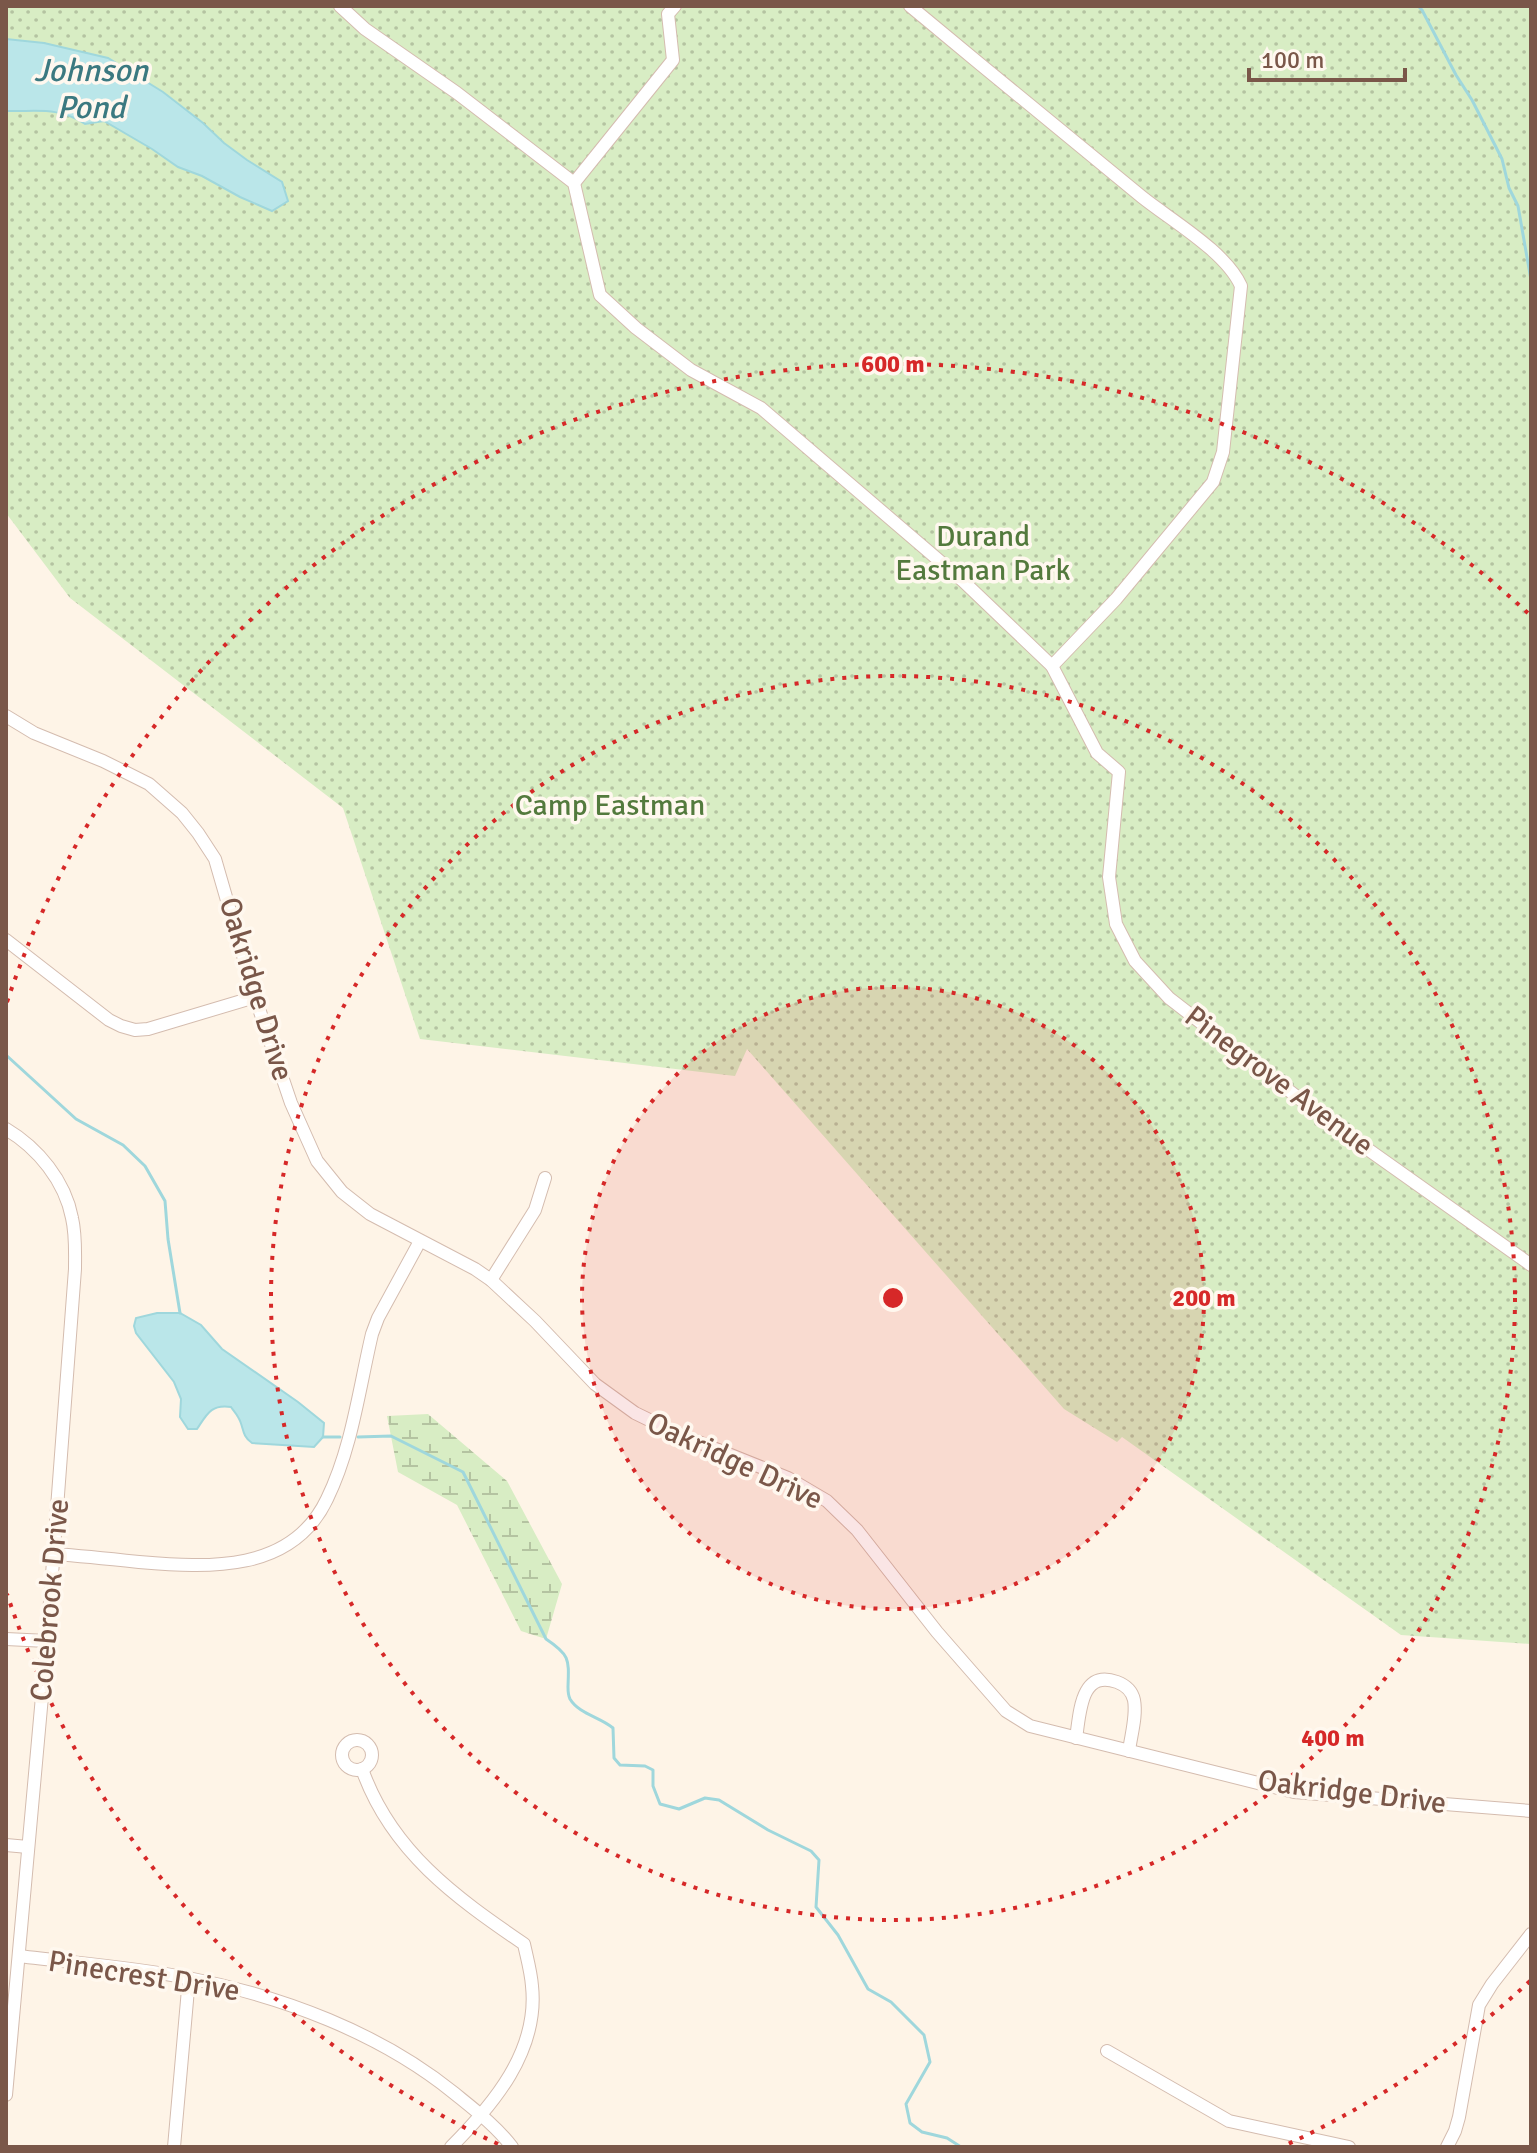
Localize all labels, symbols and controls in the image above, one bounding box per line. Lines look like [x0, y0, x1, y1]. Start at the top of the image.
scale bar [1249, 32, 1405, 82]
text: 100 m [1261, 45, 1324, 75]
water label: Johnson Pond [34, 51, 150, 127]
text: 600 m [861, 349, 925, 379]
park label: Durand Eastman Park [895, 518, 1071, 589]
park label: Camp Eastman [515, 787, 705, 824]
street label: Oakridge Drive [211, 893, 301, 1085]
street label: Pinegrove Avenue [1177, 998, 1381, 1164]
text: 200 m [1172, 1283, 1236, 1313]
centre of rings [879, 1284, 907, 1312]
street label: Oakridge Drive [641, 1404, 829, 1518]
street label: Colebrook Drive [23, 1497, 77, 1703]
text: 400 m [1301, 1723, 1365, 1753]
street label: Oakridge Drive [1256, 1762, 1448, 1822]
street label: Pinecrest Drive [46, 1943, 242, 2009]

